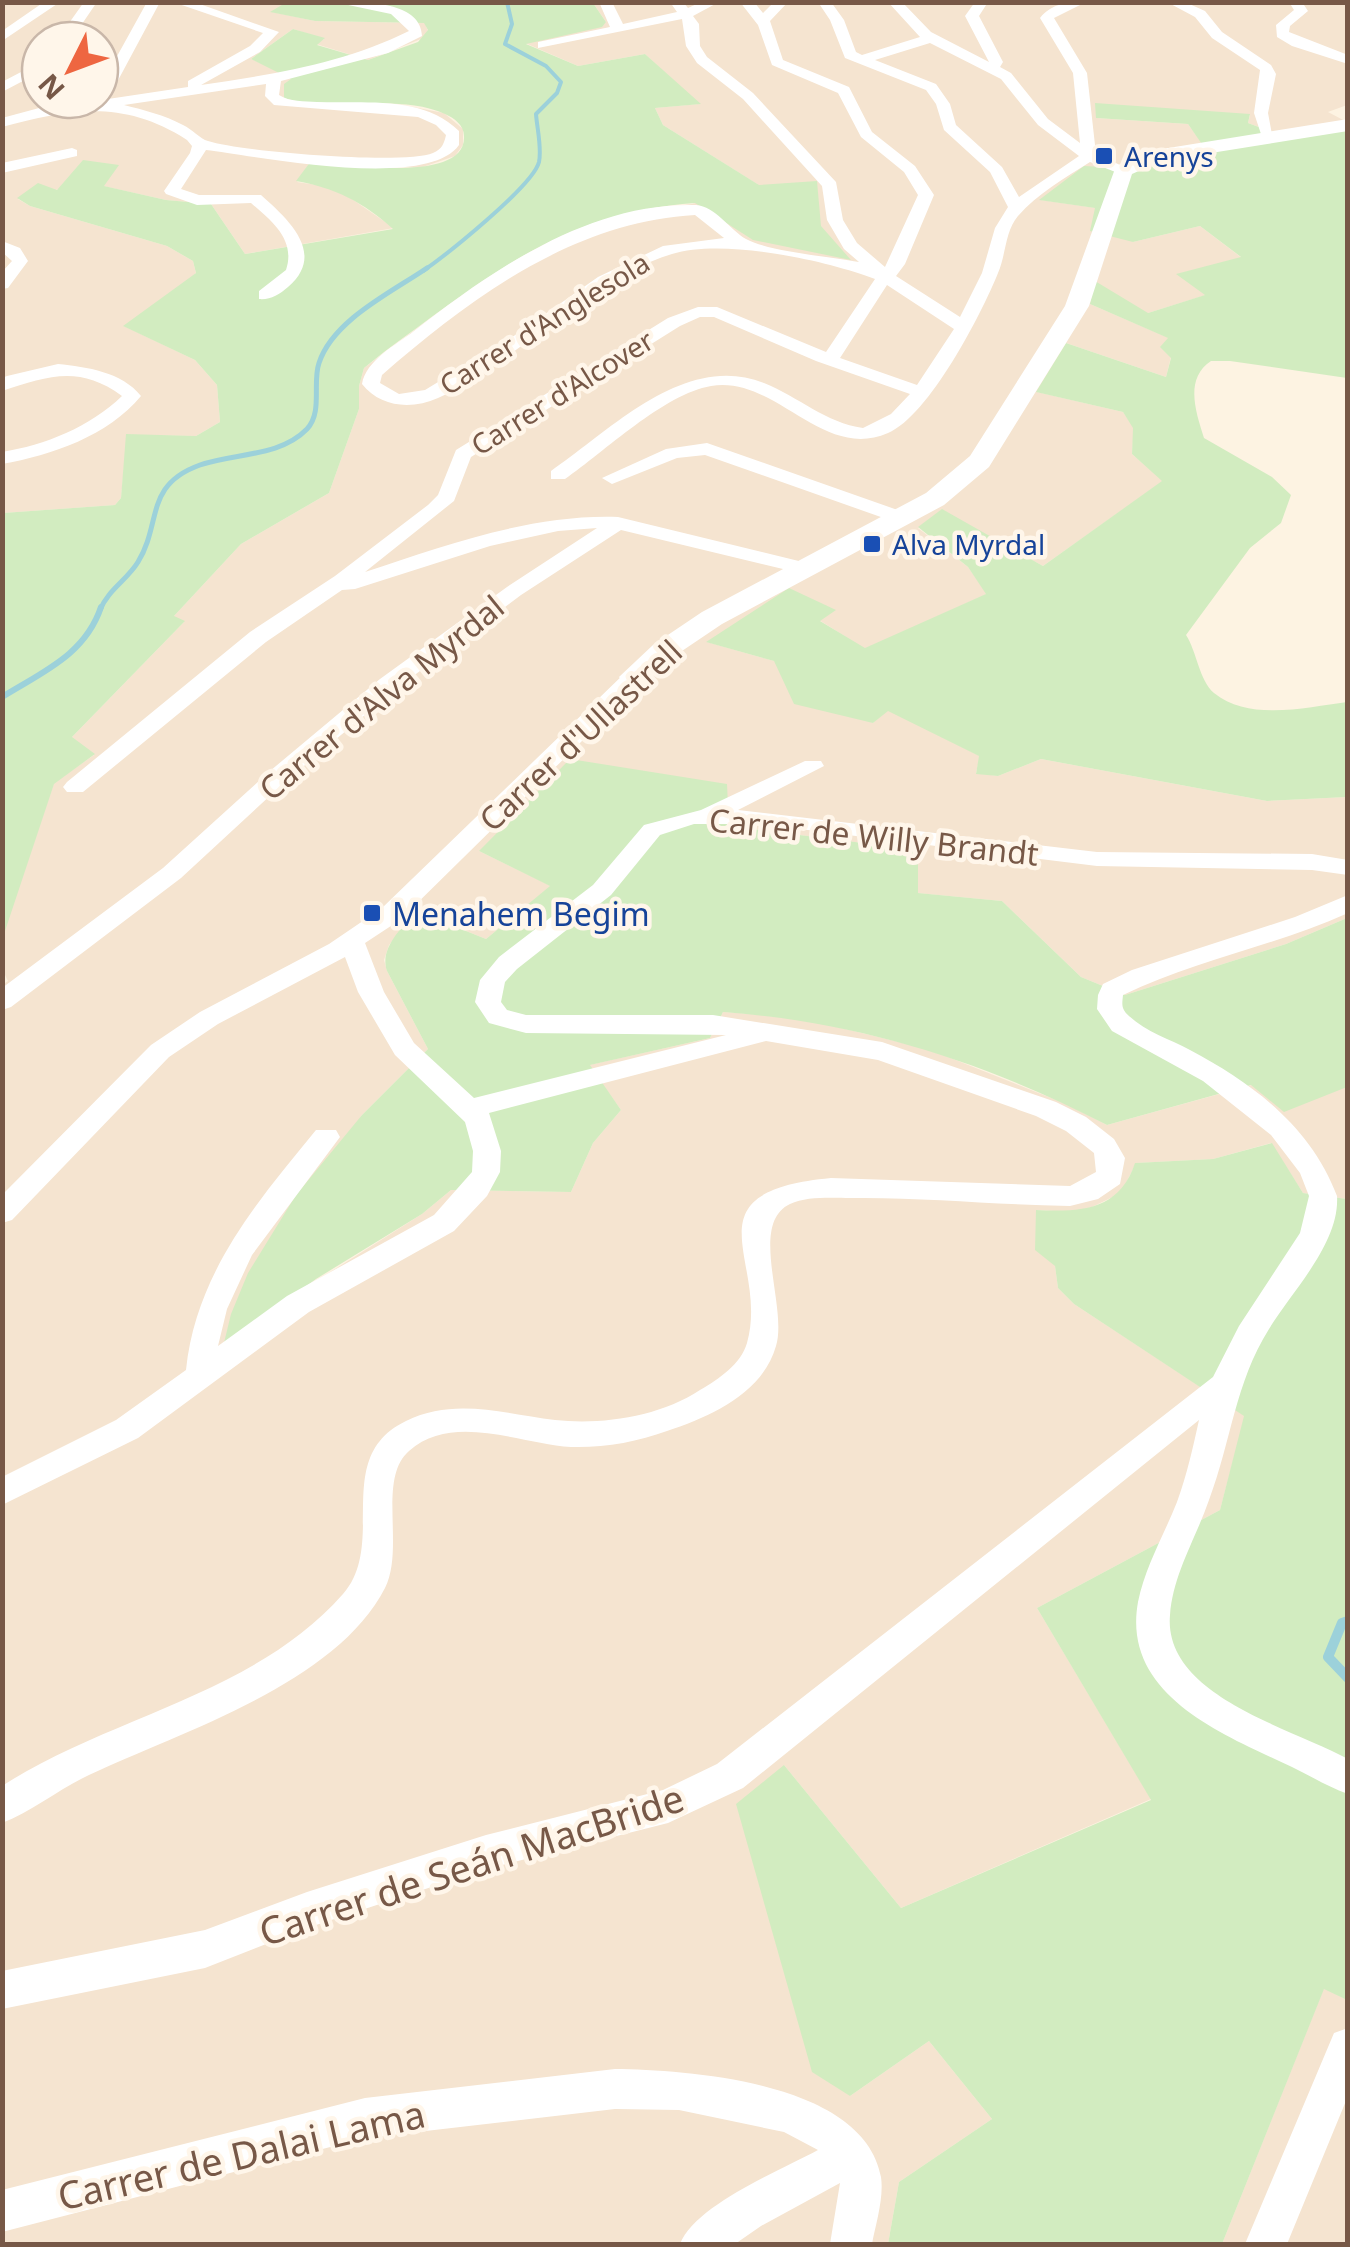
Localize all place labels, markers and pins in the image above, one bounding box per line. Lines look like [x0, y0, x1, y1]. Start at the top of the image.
place label: Arenys [1124, 137, 1214, 175]
marker: Arenys [1093, 145, 1115, 167]
place label: Alva Myrdal [892, 525, 1045, 563]
marker: Alva Myrdal [861, 533, 883, 555]
place label: Menahem Begim [392, 892, 650, 935]
marker: Menahem Begim [361, 902, 383, 924]

